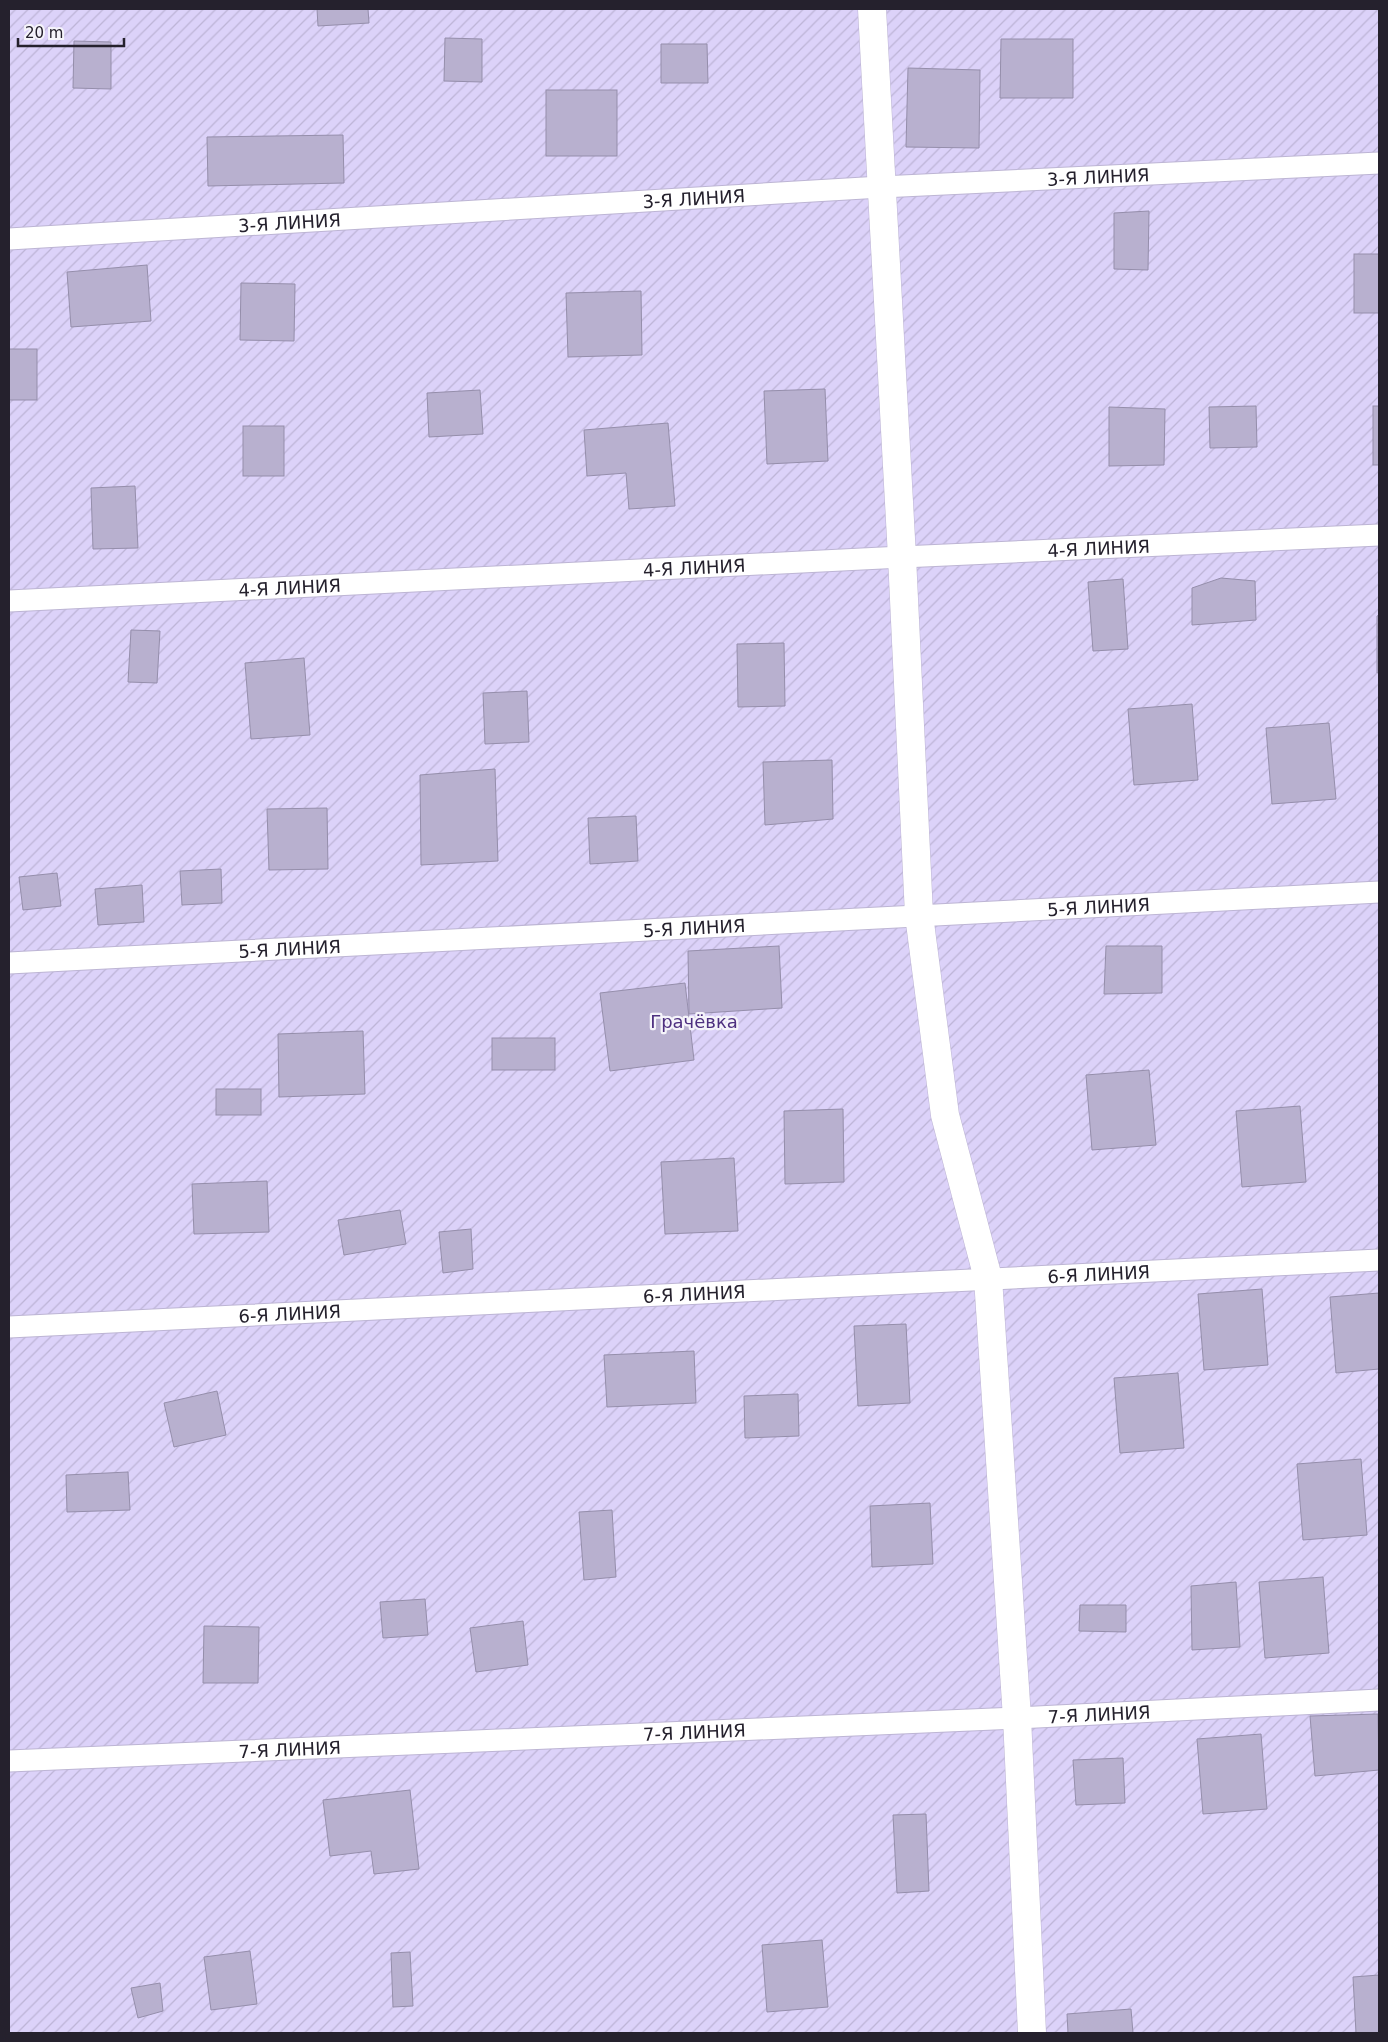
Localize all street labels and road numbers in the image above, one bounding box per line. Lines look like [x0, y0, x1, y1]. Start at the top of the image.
street label: 3-Я ЛИНИЯ [1046, 164, 1150, 189]
street label: 3-Я ЛИНИЯ [642, 185, 746, 212]
street label: 3-Я ЛИНИЯ [238, 209, 341, 236]
street label: 4-Я ЛИНИЯ [1047, 535, 1151, 561]
street label: 4-Я ЛИНИЯ [642, 554, 746, 580]
street label: 4-Я ЛИНИЯ [238, 574, 341, 600]
street label: 5-Я ЛИНИЯ [1047, 893, 1150, 920]
street label: 5-Я ЛИНИЯ [642, 914, 746, 941]
street label: 5-Я ЛИНИЯ [238, 935, 341, 962]
street label: 6-Я ЛИНИЯ [1047, 1261, 1151, 1287]
street label: 6-Я ЛИНИЯ [642, 1280, 746, 1306]
street label: 6-Я ЛИНИЯ [238, 1300, 341, 1326]
street label: 7-Я ЛИНИЯ [1047, 1701, 1151, 1727]
street label: 7-Я ЛИНИЯ [643, 1719, 746, 1744]
street label: 7-Я ЛИНИЯ [238, 1736, 342, 1762]

